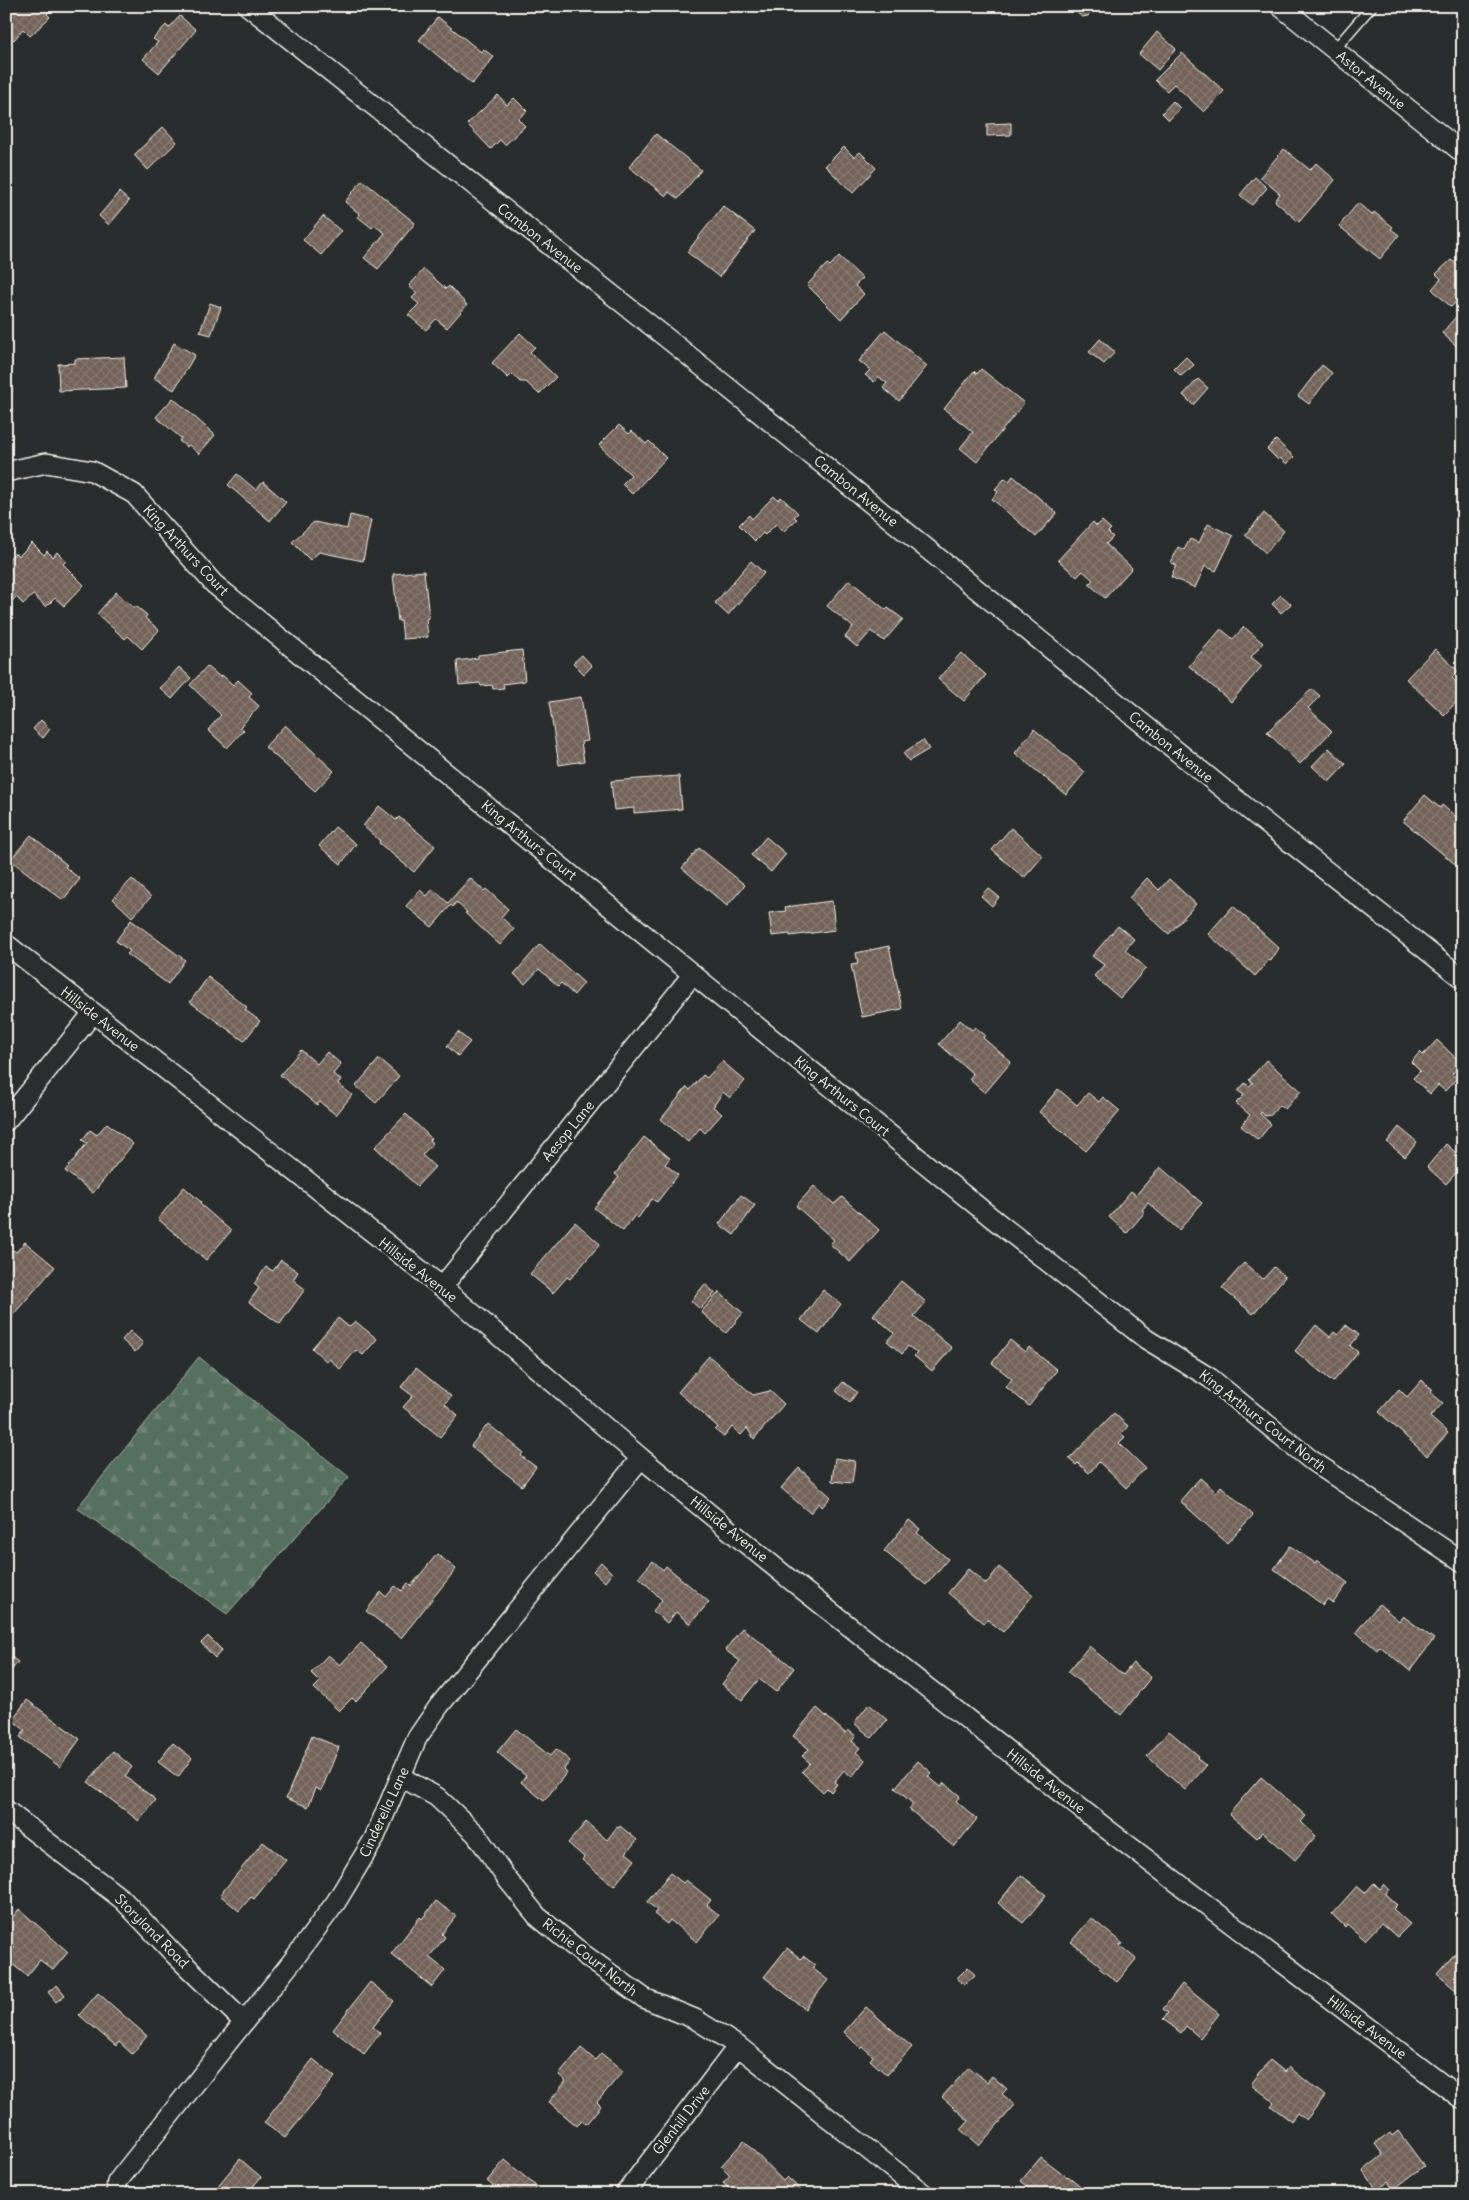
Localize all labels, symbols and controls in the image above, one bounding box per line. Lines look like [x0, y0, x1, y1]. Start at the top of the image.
street label: Astor Avenue [1333, 47, 1409, 113]
street label: Cambon Avenue [494, 199, 586, 277]
street label: Cambon Avenue [810, 451, 902, 531]
street label: King Arthurs Court [139, 501, 233, 599]
street label: Cambon Avenue [1125, 707, 1217, 787]
street label: King Arthurs Court [478, 796, 581, 884]
street label: Hillside Avenue [57, 983, 143, 1055]
street label: King Arthurs Court [791, 1052, 894, 1140]
street label: Aesop Lane [538, 1097, 598, 1165]
street label: Hillside Avenue [375, 1234, 461, 1306]
street label: King Arthurs Court North [1196, 1366, 1330, 1476]
street label: Hillside Avenue [686, 1492, 772, 1566]
street label: Hillside Avenue [1003, 1745, 1089, 1817]
street label: Cinderella Lane [355, 1764, 413, 1860]
street label: Storyland Road [111, 1890, 193, 1972]
street label: Richie Court North [539, 1914, 641, 2000]
street label: Hillside Avenue [1324, 1991, 1410, 2063]
street label: Glenhill Drive [648, 2082, 714, 2158]

